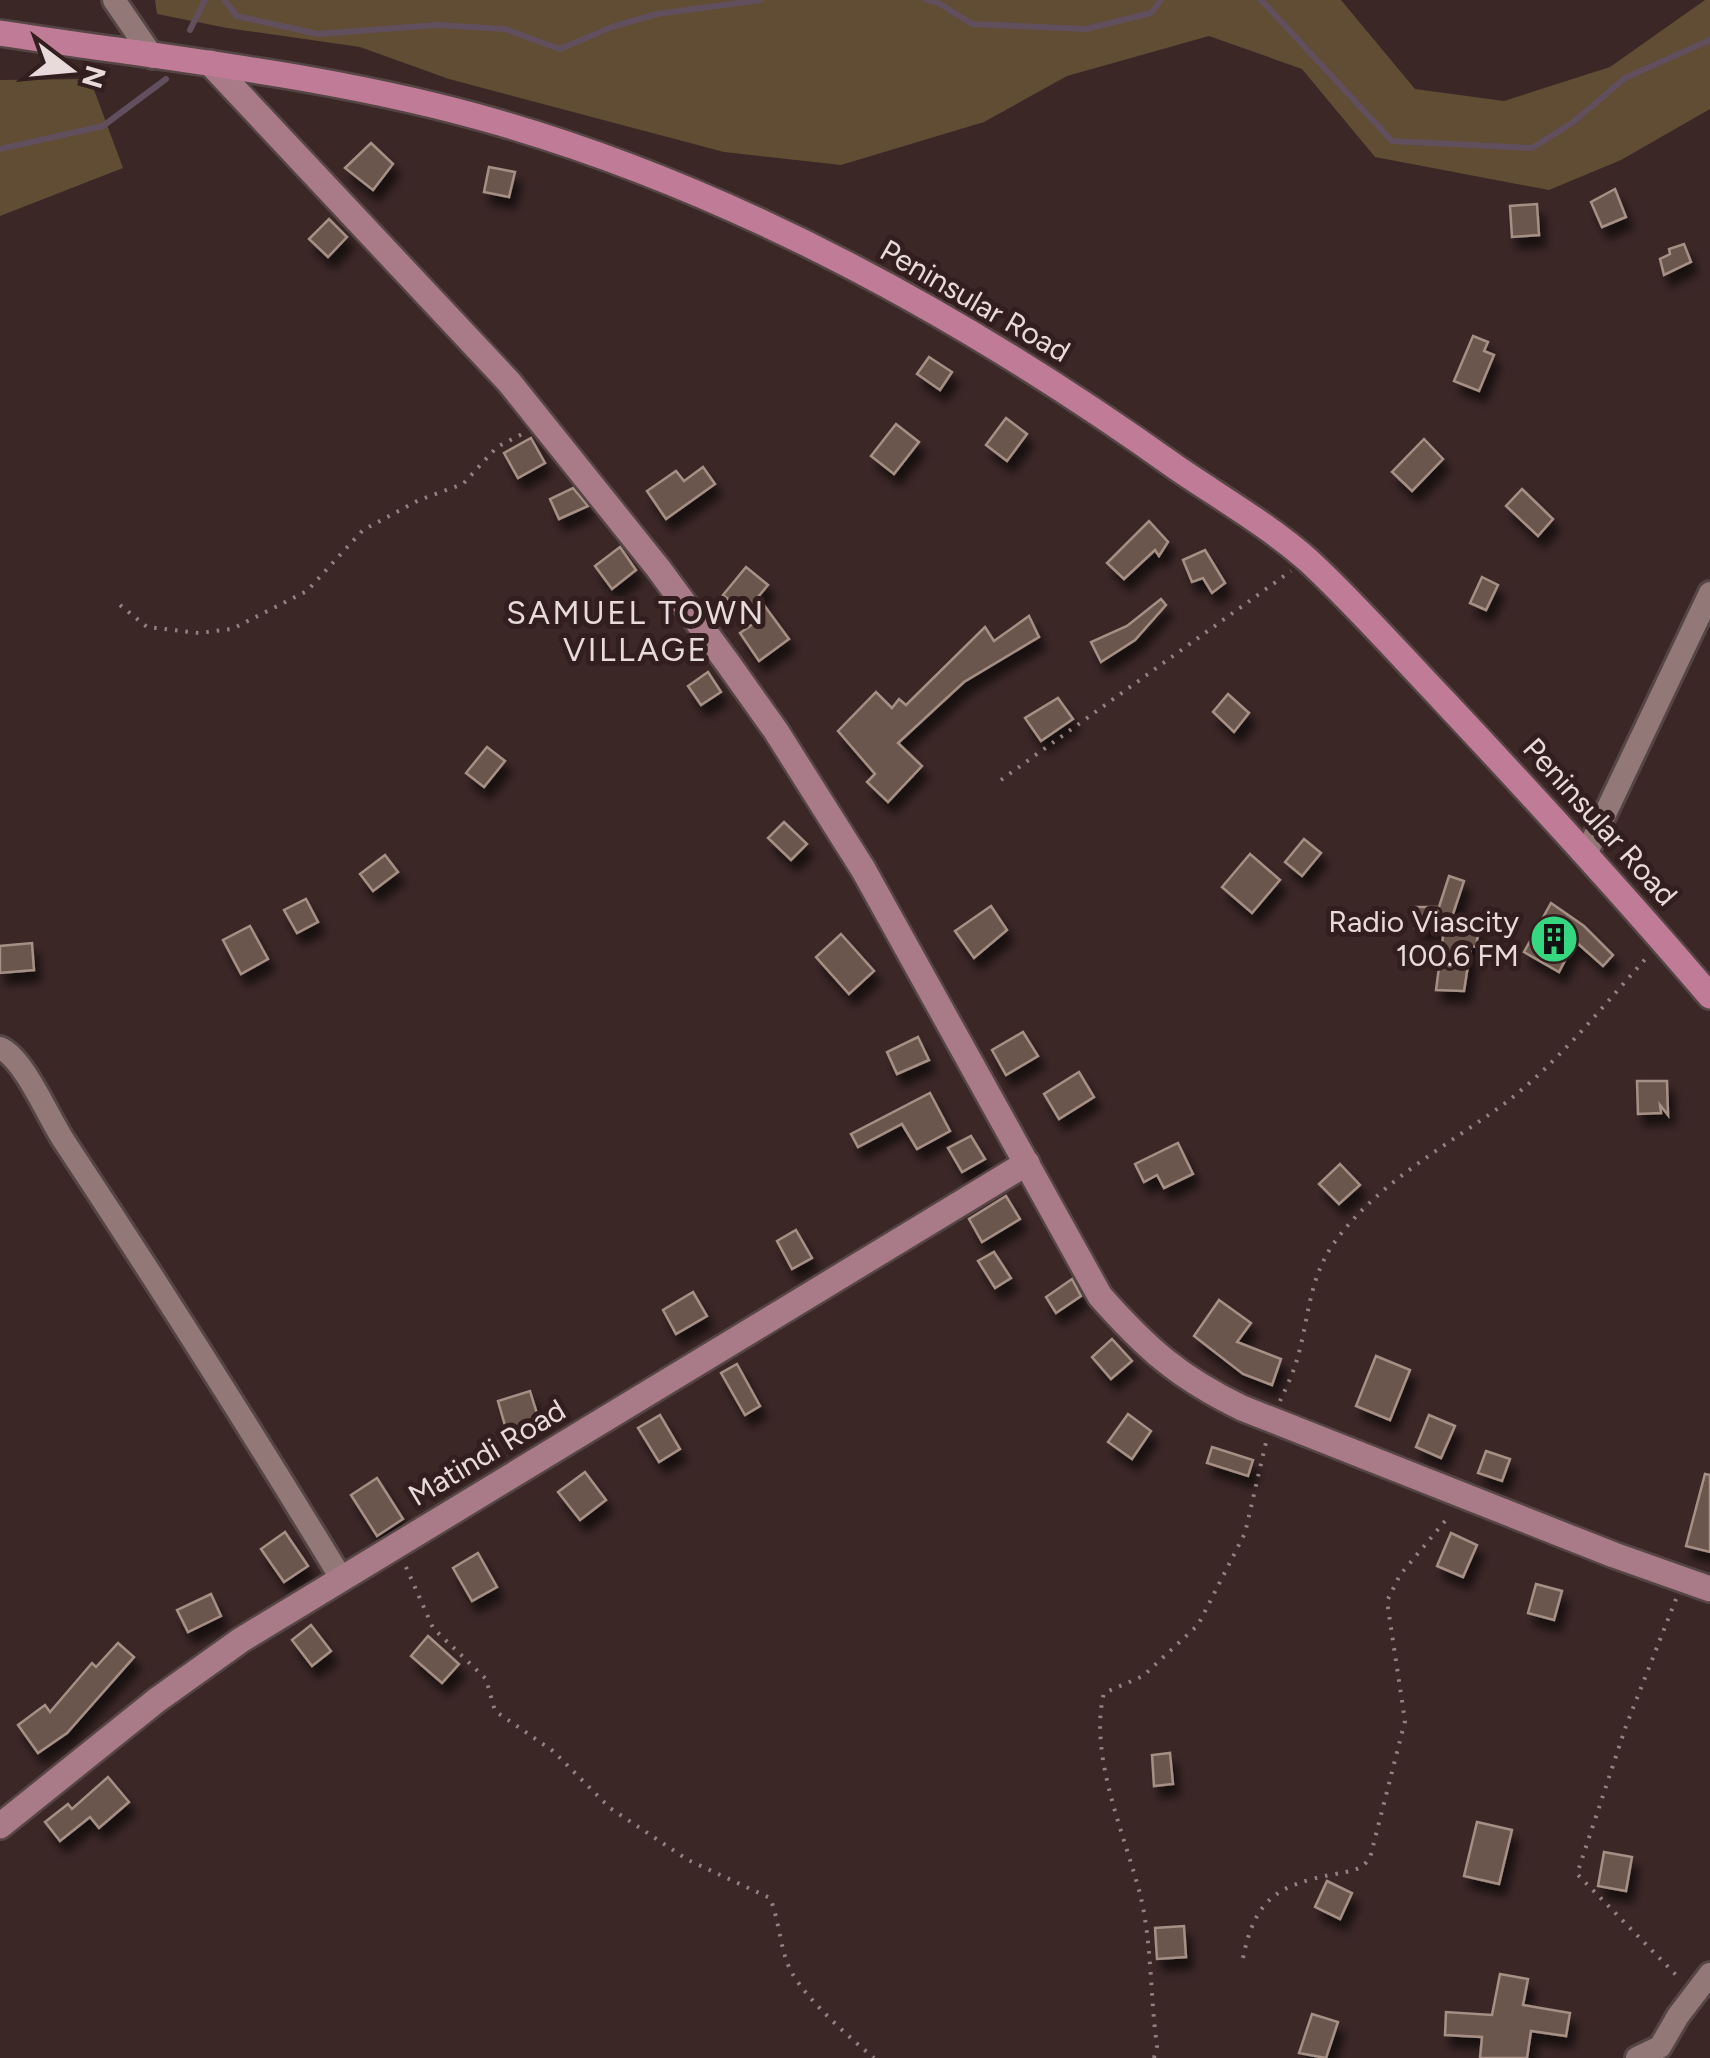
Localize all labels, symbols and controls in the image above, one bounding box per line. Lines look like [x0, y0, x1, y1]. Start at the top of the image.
north arrow [20, 20, 120, 120]
text: N [75, 62, 113, 92]
street label: Peninsular Road [874, 231, 1077, 370]
district label: SAMUEL TOWN VILLAGE [506, 594, 766, 669]
street label: Peninsular Road [1515, 730, 1685, 913]
place label: Radio Viascity 100.6 FM [1328, 903, 1519, 974]
building icon: Radio Viascity 100.6 FM [1528, 913, 1580, 965]
street label: Matindi Road [401, 1391, 572, 1514]

